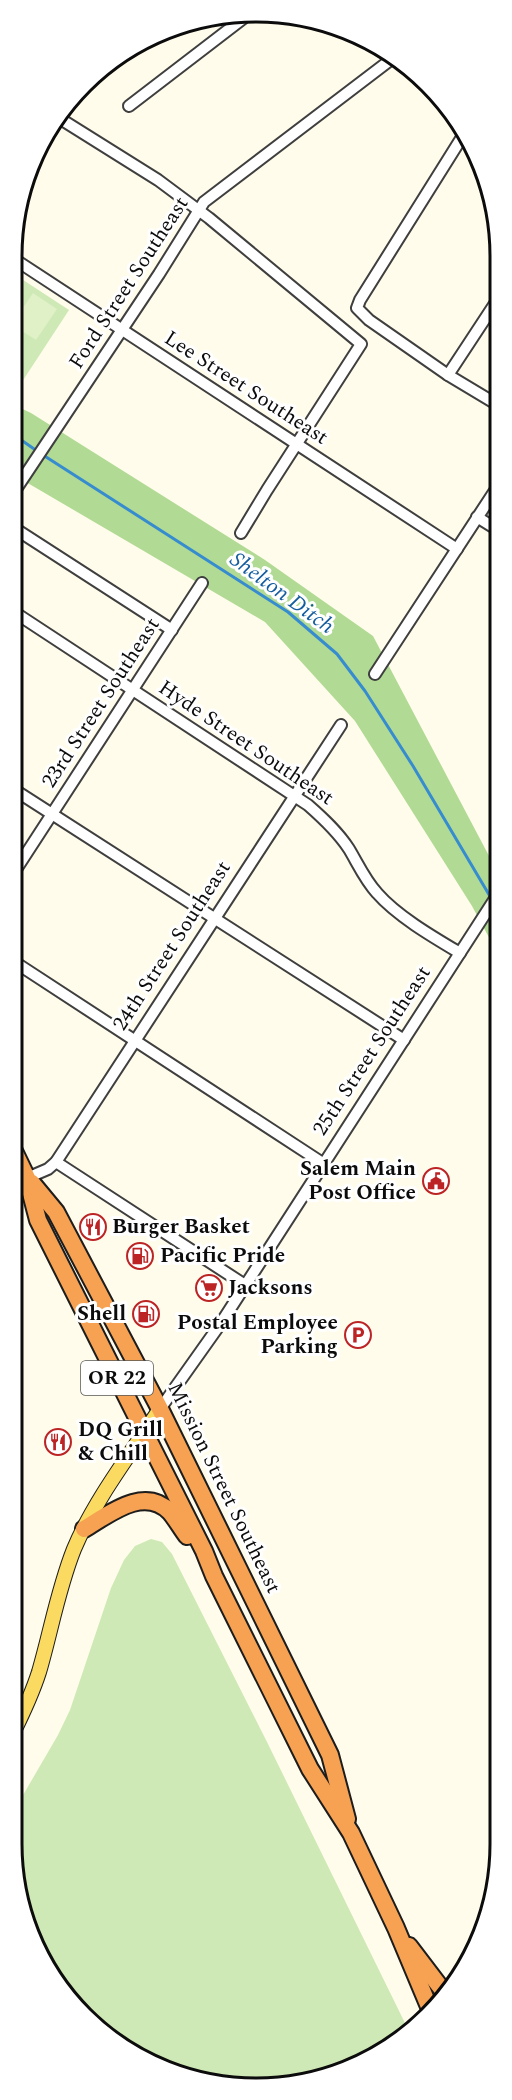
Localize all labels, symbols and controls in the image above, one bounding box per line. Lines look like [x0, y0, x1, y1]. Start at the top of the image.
street label: Ford Street Southeast [61, 190, 197, 376]
street label: Lee Street Southeast [157, 323, 335, 453]
water label: Shelton Ditch [223, 544, 341, 642]
street label: 23rd Street Southeast [34, 611, 168, 795]
street label: Hyde Street Southeast [152, 672, 340, 814]
street label: 24th Street Southeast [105, 854, 239, 1038]
street label: 25th Street Southeast [305, 959, 439, 1143]
place label: Salem Main Post Office [300, 1153, 416, 1209]
public building icon: Salem Main Post Office [421, 1166, 451, 1196]
place label: Burger Basket [112, 1211, 250, 1243]
restaurant icon: Burger Basket [78, 1212, 108, 1242]
place label: Pacific Pride [160, 1240, 285, 1272]
fuel station icon: Pacific Pride [125, 1241, 155, 1271]
place label: Jacksons [228, 1272, 313, 1304]
supermarket icon: Jacksons [194, 1273, 224, 1303]
place label: Shell [77, 1298, 126, 1330]
fuel station icon: Shell [131, 1299, 161, 1329]
place label: Postal Employee Parking [177, 1307, 338, 1363]
parking icon: Postal Employee Parking [343, 1320, 373, 1350]
road number: OR 22 [81, 1361, 153, 1395]
street label: Mission Street Southeast [159, 1377, 289, 1599]
place label: DQ Grill & Chill [78, 1414, 163, 1470]
restaurant icon: DQ Grill & Chill [43, 1427, 73, 1457]

